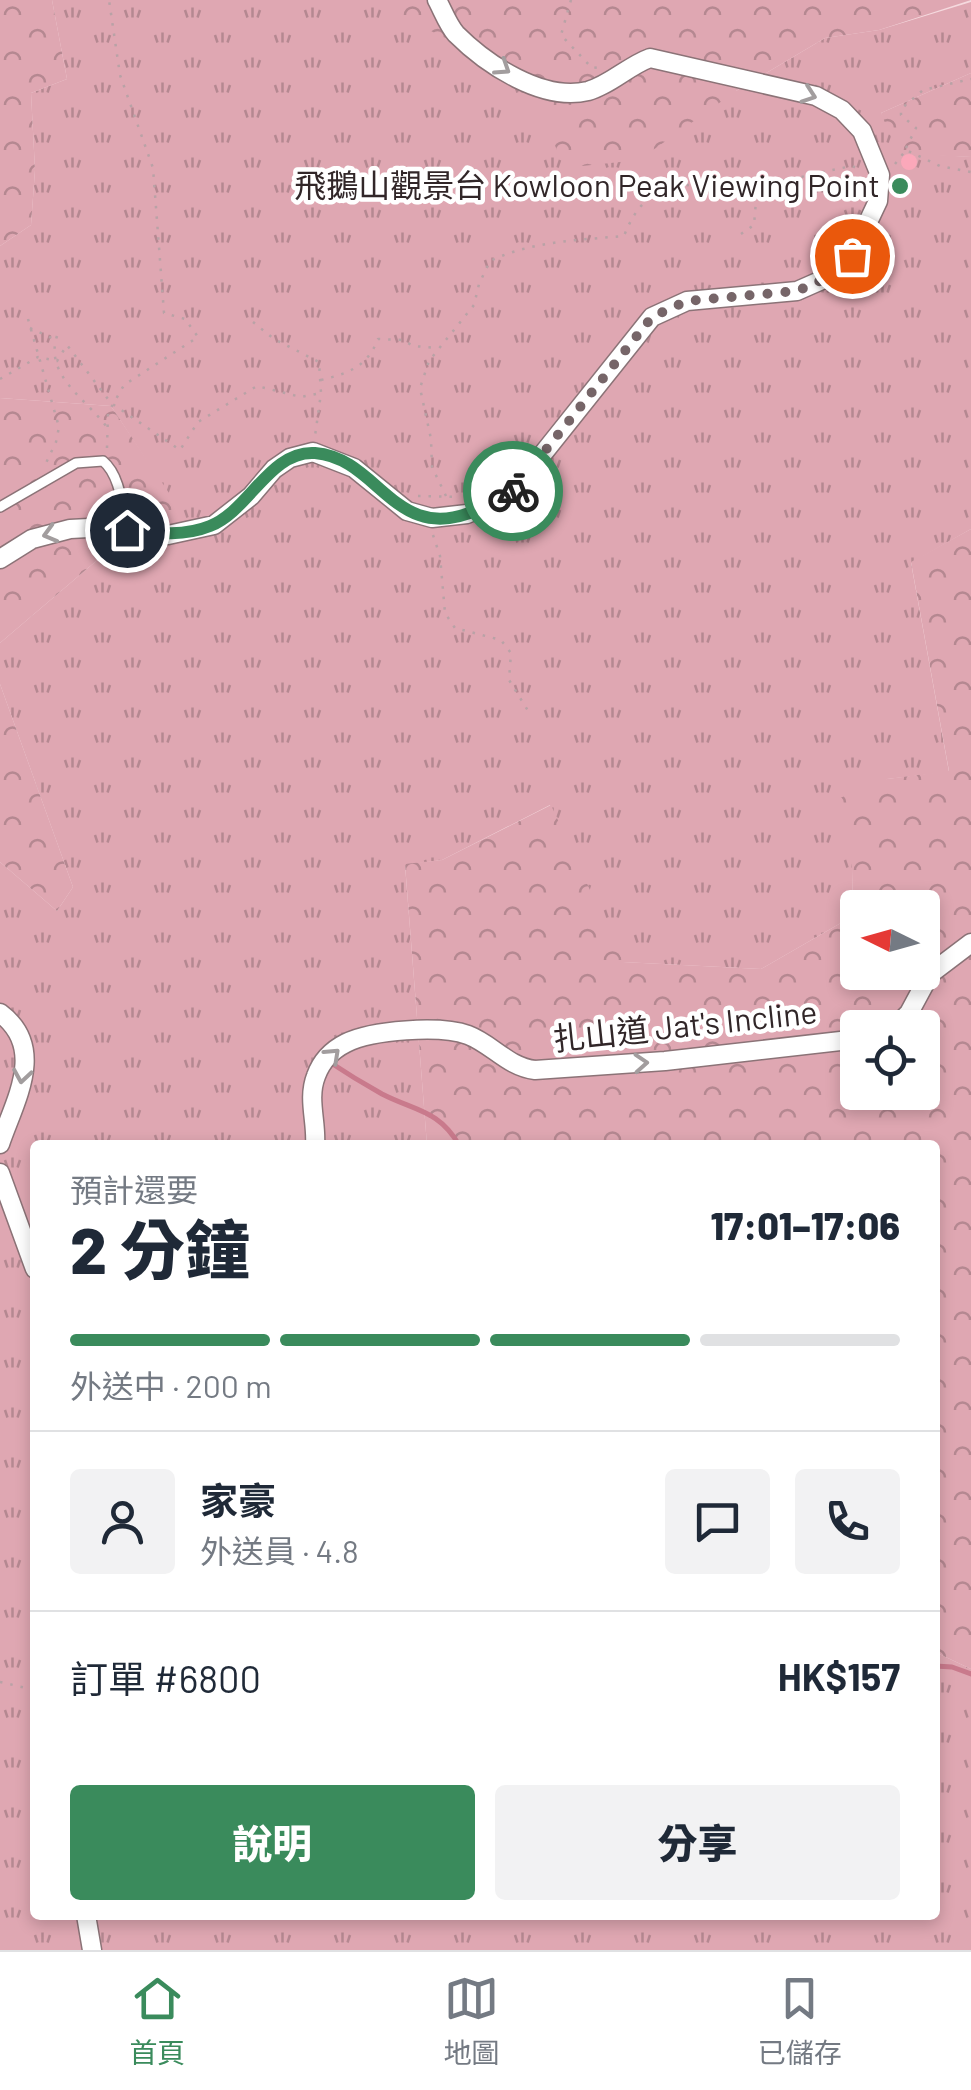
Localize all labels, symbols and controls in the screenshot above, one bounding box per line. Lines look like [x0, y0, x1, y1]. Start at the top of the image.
one-way arrow [492, 56, 511, 74]
one-way arrow [799, 83, 816, 104]
place label: 飛鵝山觀景台 Kowloon Peak Viewing Point [294, 165, 880, 203]
marker: 飛鵝山觀景台 Kowloon Peak Viewing Point [889, 175, 911, 197]
pin [810, 214, 895, 299]
icon: bag [825, 229, 880, 284]
courier [463, 441, 563, 541]
icon: bike [486, 464, 541, 519]
pin [85, 488, 170, 573]
icon: home [100, 503, 155, 558]
one-way arrow [43, 522, 60, 543]
north arrow [840, 890, 940, 990]
map controls [840, 890, 940, 1110]
street label: 扎山道 Jat's Incline [551, 991, 819, 1057]
button: locate [840, 1010, 940, 1110]
one-way arrow [321, 1049, 340, 1067]
one-way arrow [634, 1053, 650, 1074]
one-way arrow [12, 1068, 33, 1084]
text: 預計還要 [70, 1170, 198, 1208]
text: 17:01–17:06 [710, 1202, 900, 1248]
text: 2 分鐘 [70, 1209, 250, 1287]
text: 外送中 · 200 m [70, 1366, 272, 1404]
button: person [70, 1469, 175, 1574]
button: chat [665, 1469, 770, 1574]
button: phone [795, 1469, 900, 1574]
text: 家豪 [200, 1477, 276, 1523]
text: 外送員 · 4.8 [200, 1531, 359, 1569]
text: HK$157 [778, 1653, 900, 1699]
text: 訂單 #6800 [70, 1655, 261, 1701]
button: 說明 [70, 1785, 475, 1900]
button: 分享 [495, 1785, 900, 1900]
tab: 首頁 [129, 1971, 185, 2071]
tab: 地圖 [443, 1971, 500, 2071]
tab: 已儲存 [758, 1971, 842, 2071]

